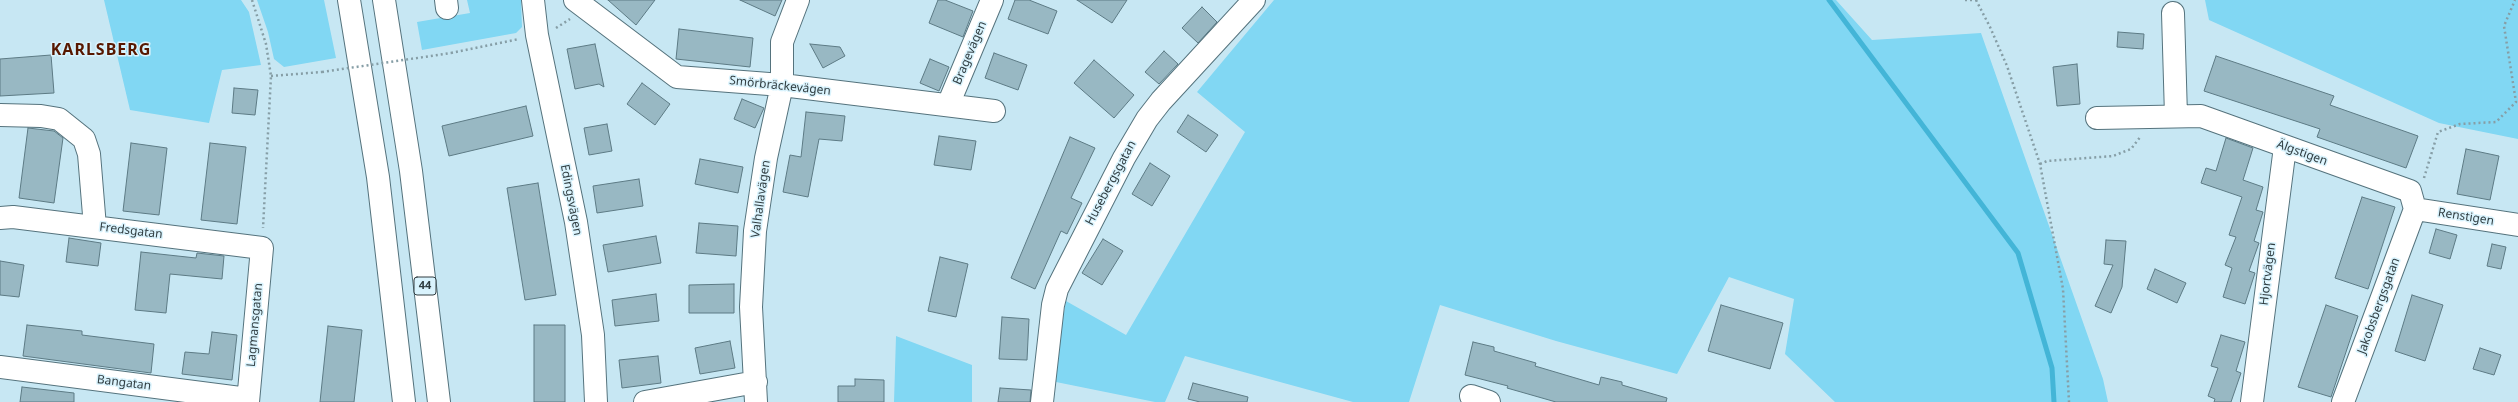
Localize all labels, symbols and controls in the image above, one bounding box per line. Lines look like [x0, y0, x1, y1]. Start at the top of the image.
street label: Bragevägen [950, 19, 990, 87]
district label: KARLSBERG [51, 40, 151, 60]
street label: Smörbräckevägen [729, 74, 831, 98]
street label: Älgstigen [2275, 137, 2329, 169]
street label: Husebergsgatan [1083, 138, 1139, 228]
street label: Valhallavägen [748, 159, 774, 239]
street label: Edingsvägen [557, 163, 585, 237]
street label: Renstigen [2437, 205, 2495, 229]
street label: Fredsgatan [99, 220, 163, 242]
street label: Hjortvägen [2257, 242, 2279, 306]
street label: Jakobsbergsgatan [2355, 256, 2403, 356]
road number: 44 [414, 277, 436, 295]
street label: Lagmansgatan [244, 282, 266, 368]
street label: Bangatan [96, 373, 152, 393]

